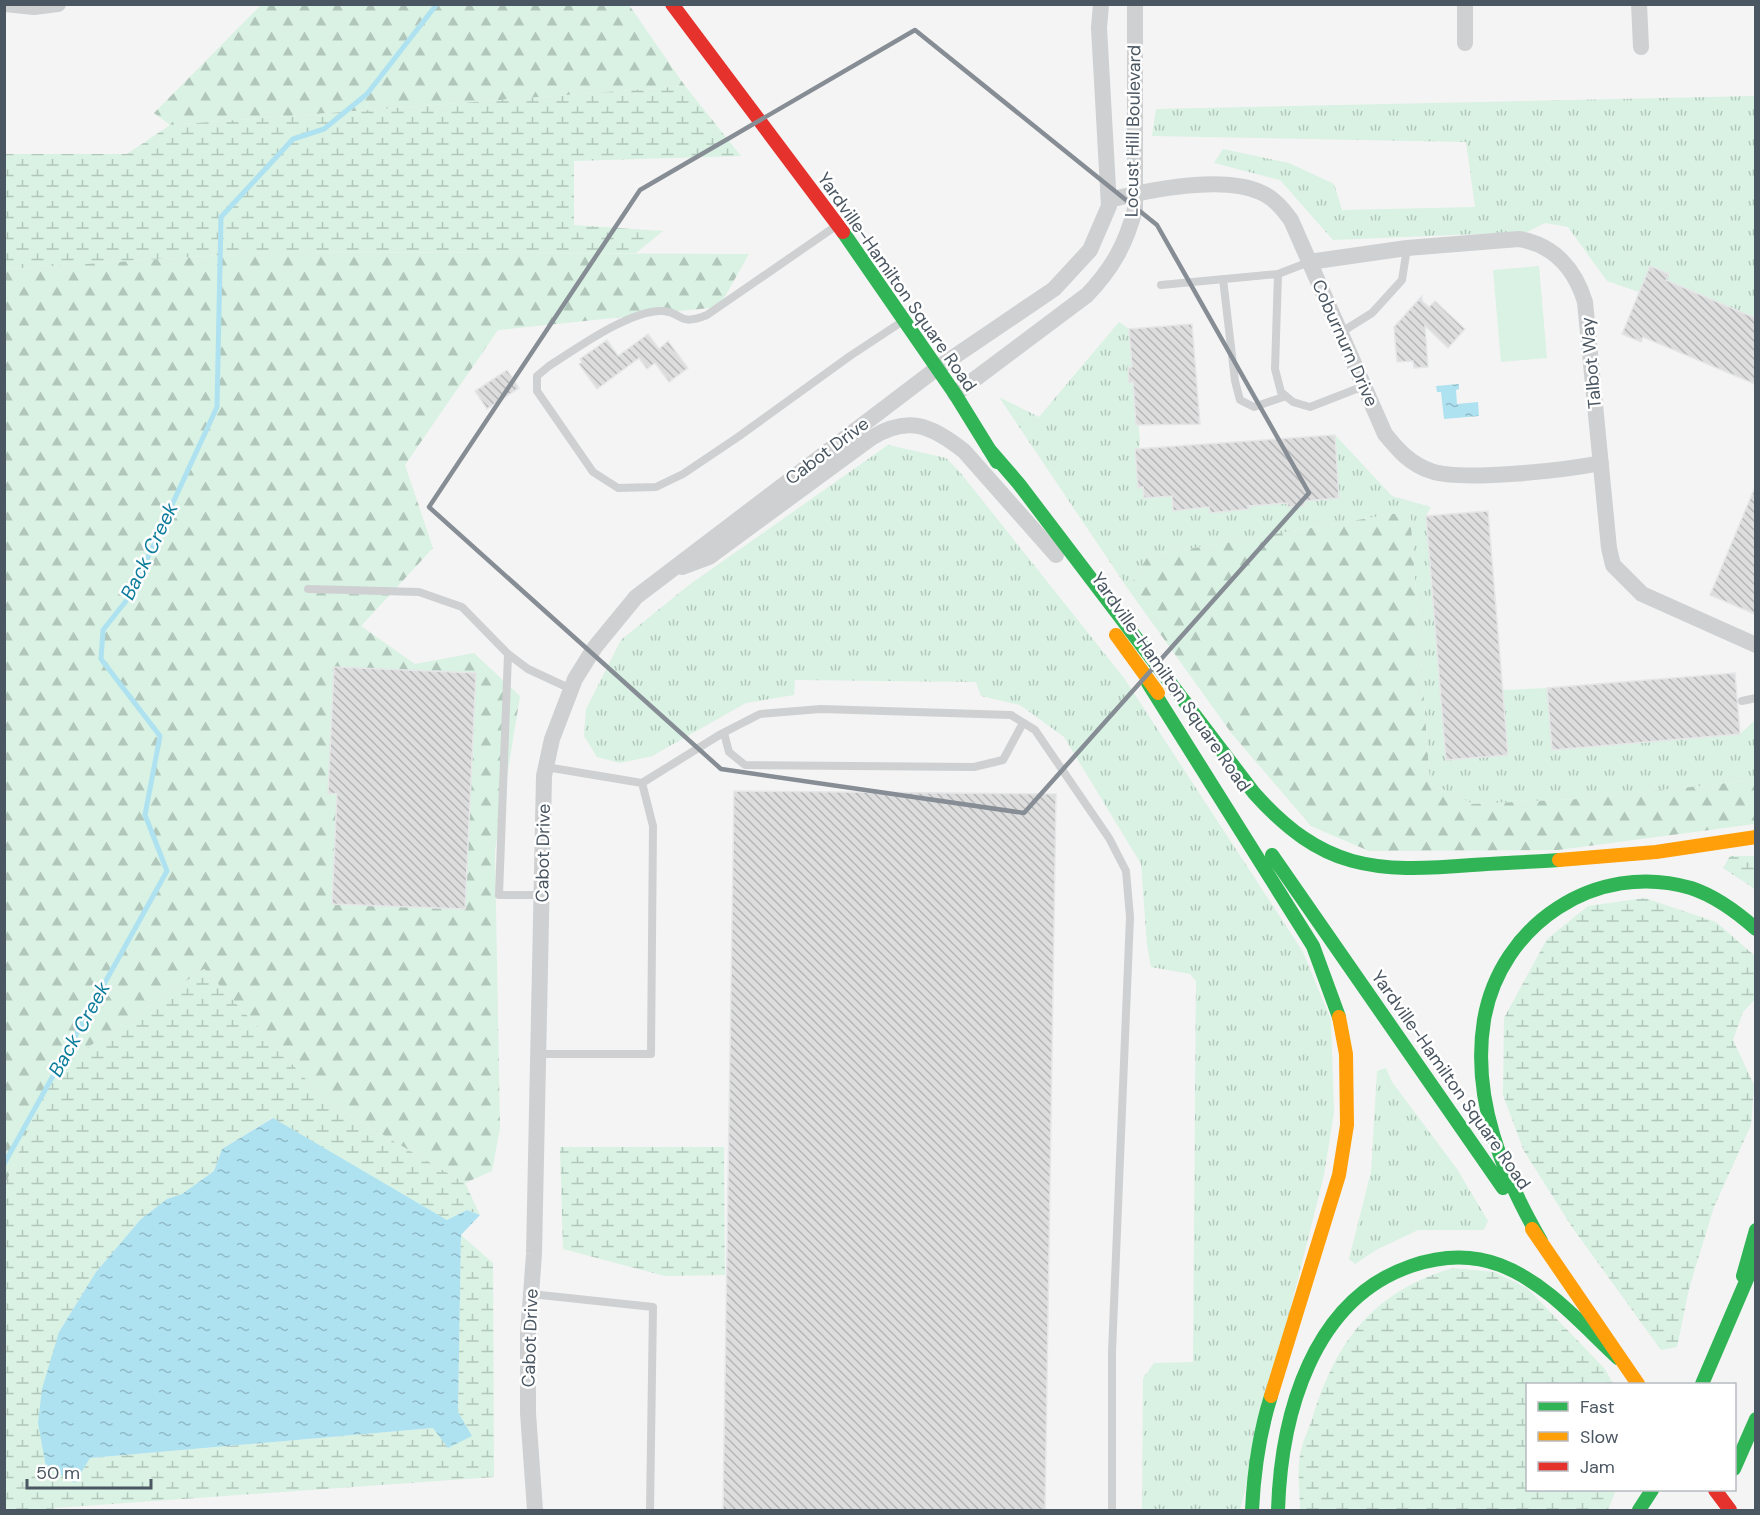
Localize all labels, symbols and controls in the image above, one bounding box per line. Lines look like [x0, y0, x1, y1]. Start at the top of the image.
street label: Locust Hill Boulevard [1119, 45, 1147, 217]
street label: Yardville-Hamilton Square Road [812, 168, 982, 396]
street label: Coburnurn Drive [1306, 276, 1384, 410]
street label: Talbot Way [1575, 316, 1607, 410]
street label: Cabot Drive [780, 412, 874, 490]
water label: Back Creek [114, 497, 184, 604]
street label: Yardville-Hamilton Square Road [1086, 568, 1256, 796]
street label: Cabot Drive [530, 803, 556, 903]
street label: Yardville-Hamilton Square Road [1366, 966, 1536, 1194]
water label: Back Creek [42, 976, 116, 1081]
street label: Cabot Drive [516, 1288, 544, 1388]
legend [1526, 1383, 1736, 1491]
text: Fast [1580, 1395, 1615, 1419]
text: Slow [1580, 1425, 1619, 1449]
scale bar [27, 1452, 152, 1490]
text: Jam [1580, 1455, 1615, 1479]
text: 50 m [36, 1461, 80, 1485]

